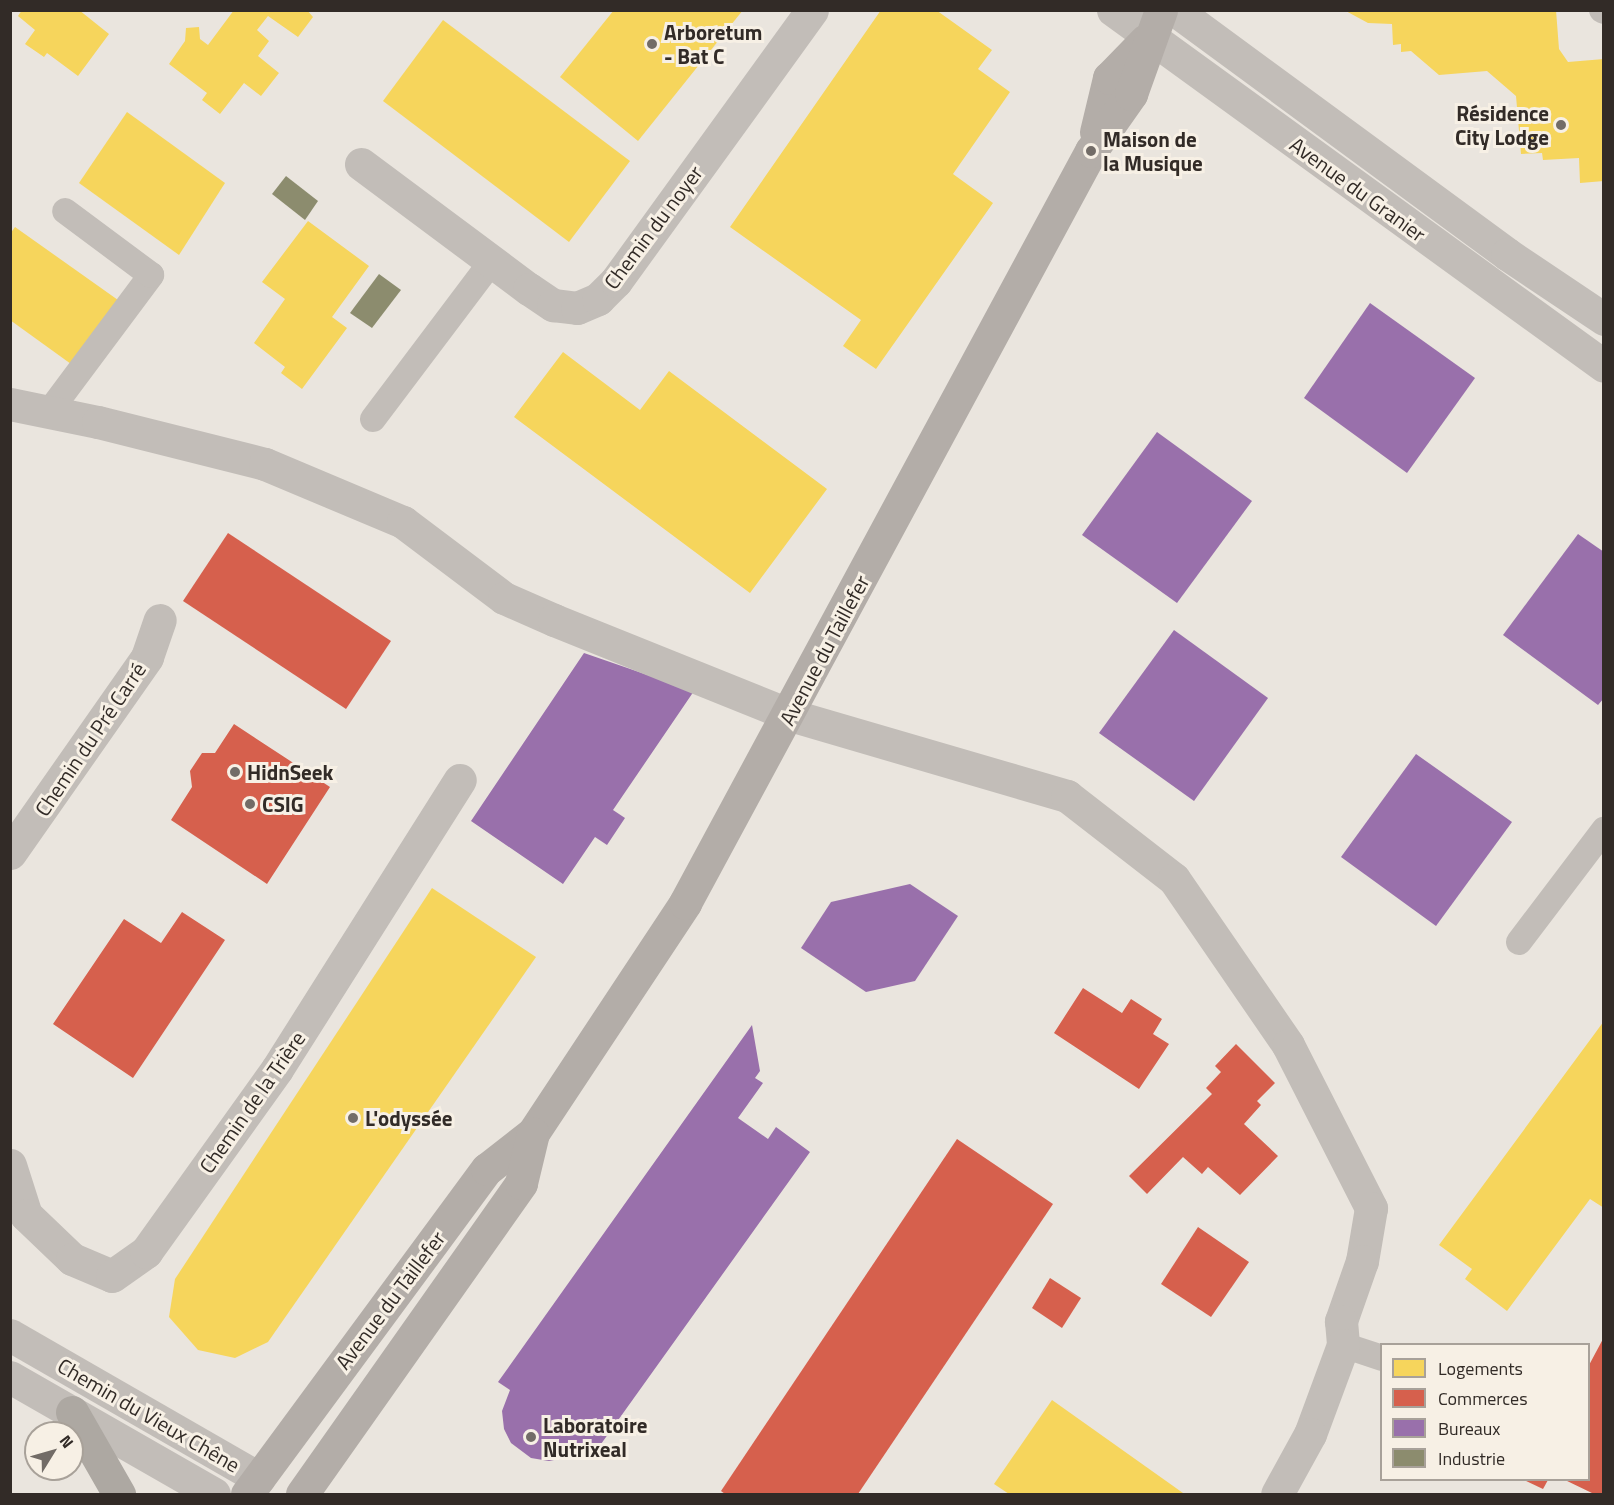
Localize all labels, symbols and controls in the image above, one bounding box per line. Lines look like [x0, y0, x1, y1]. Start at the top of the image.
place label: Arboretum - Bat C [664, 19, 762, 69]
marker: Arboretum - Bat C [645, 37, 659, 51]
place label: Résidence City Lodge [1455, 100, 1549, 150]
marker: Résidence City Lodge [1554, 118, 1568, 132]
place label: Maison de la Musique [1103, 126, 1203, 176]
street label: Avenue du Granier [1285, 131, 1431, 247]
marker: Maison de la Musique [1084, 144, 1098, 158]
street label: Chemin du noyer [598, 160, 708, 294]
street label: Avenue du Taillefer [774, 571, 874, 729]
street label: Chemin du Pré Carré [29, 657, 151, 821]
place label: HidnSeek [247, 759, 333, 785]
marker: HidnSeek [228, 765, 242, 779]
place label: CSIG [262, 791, 304, 817]
marker: CSIG [243, 797, 257, 811]
street label: Chemin de la Trière [194, 1026, 310, 1178]
place label: L'odyssée [365, 1105, 452, 1131]
marker: L'odyssée [346, 1111, 360, 1125]
street label: Avenue du Taillefer [330, 1226, 450, 1374]
legend [1380, 1343, 1590, 1481]
street label: Chemin du Vieux Chêne [53, 1353, 245, 1477]
text: Logements [1438, 1355, 1523, 1382]
text: Commerces [1438, 1385, 1528, 1412]
place label: Laboratoire Nutrixeal [543, 1412, 648, 1462]
text: Bureaux [1438, 1415, 1501, 1442]
north arrow [24, 1421, 84, 1481]
text: N [54, 1430, 80, 1453]
marker: Laboratoire Nutrixeal [524, 1430, 538, 1444]
text: Industrie [1438, 1445, 1505, 1472]

